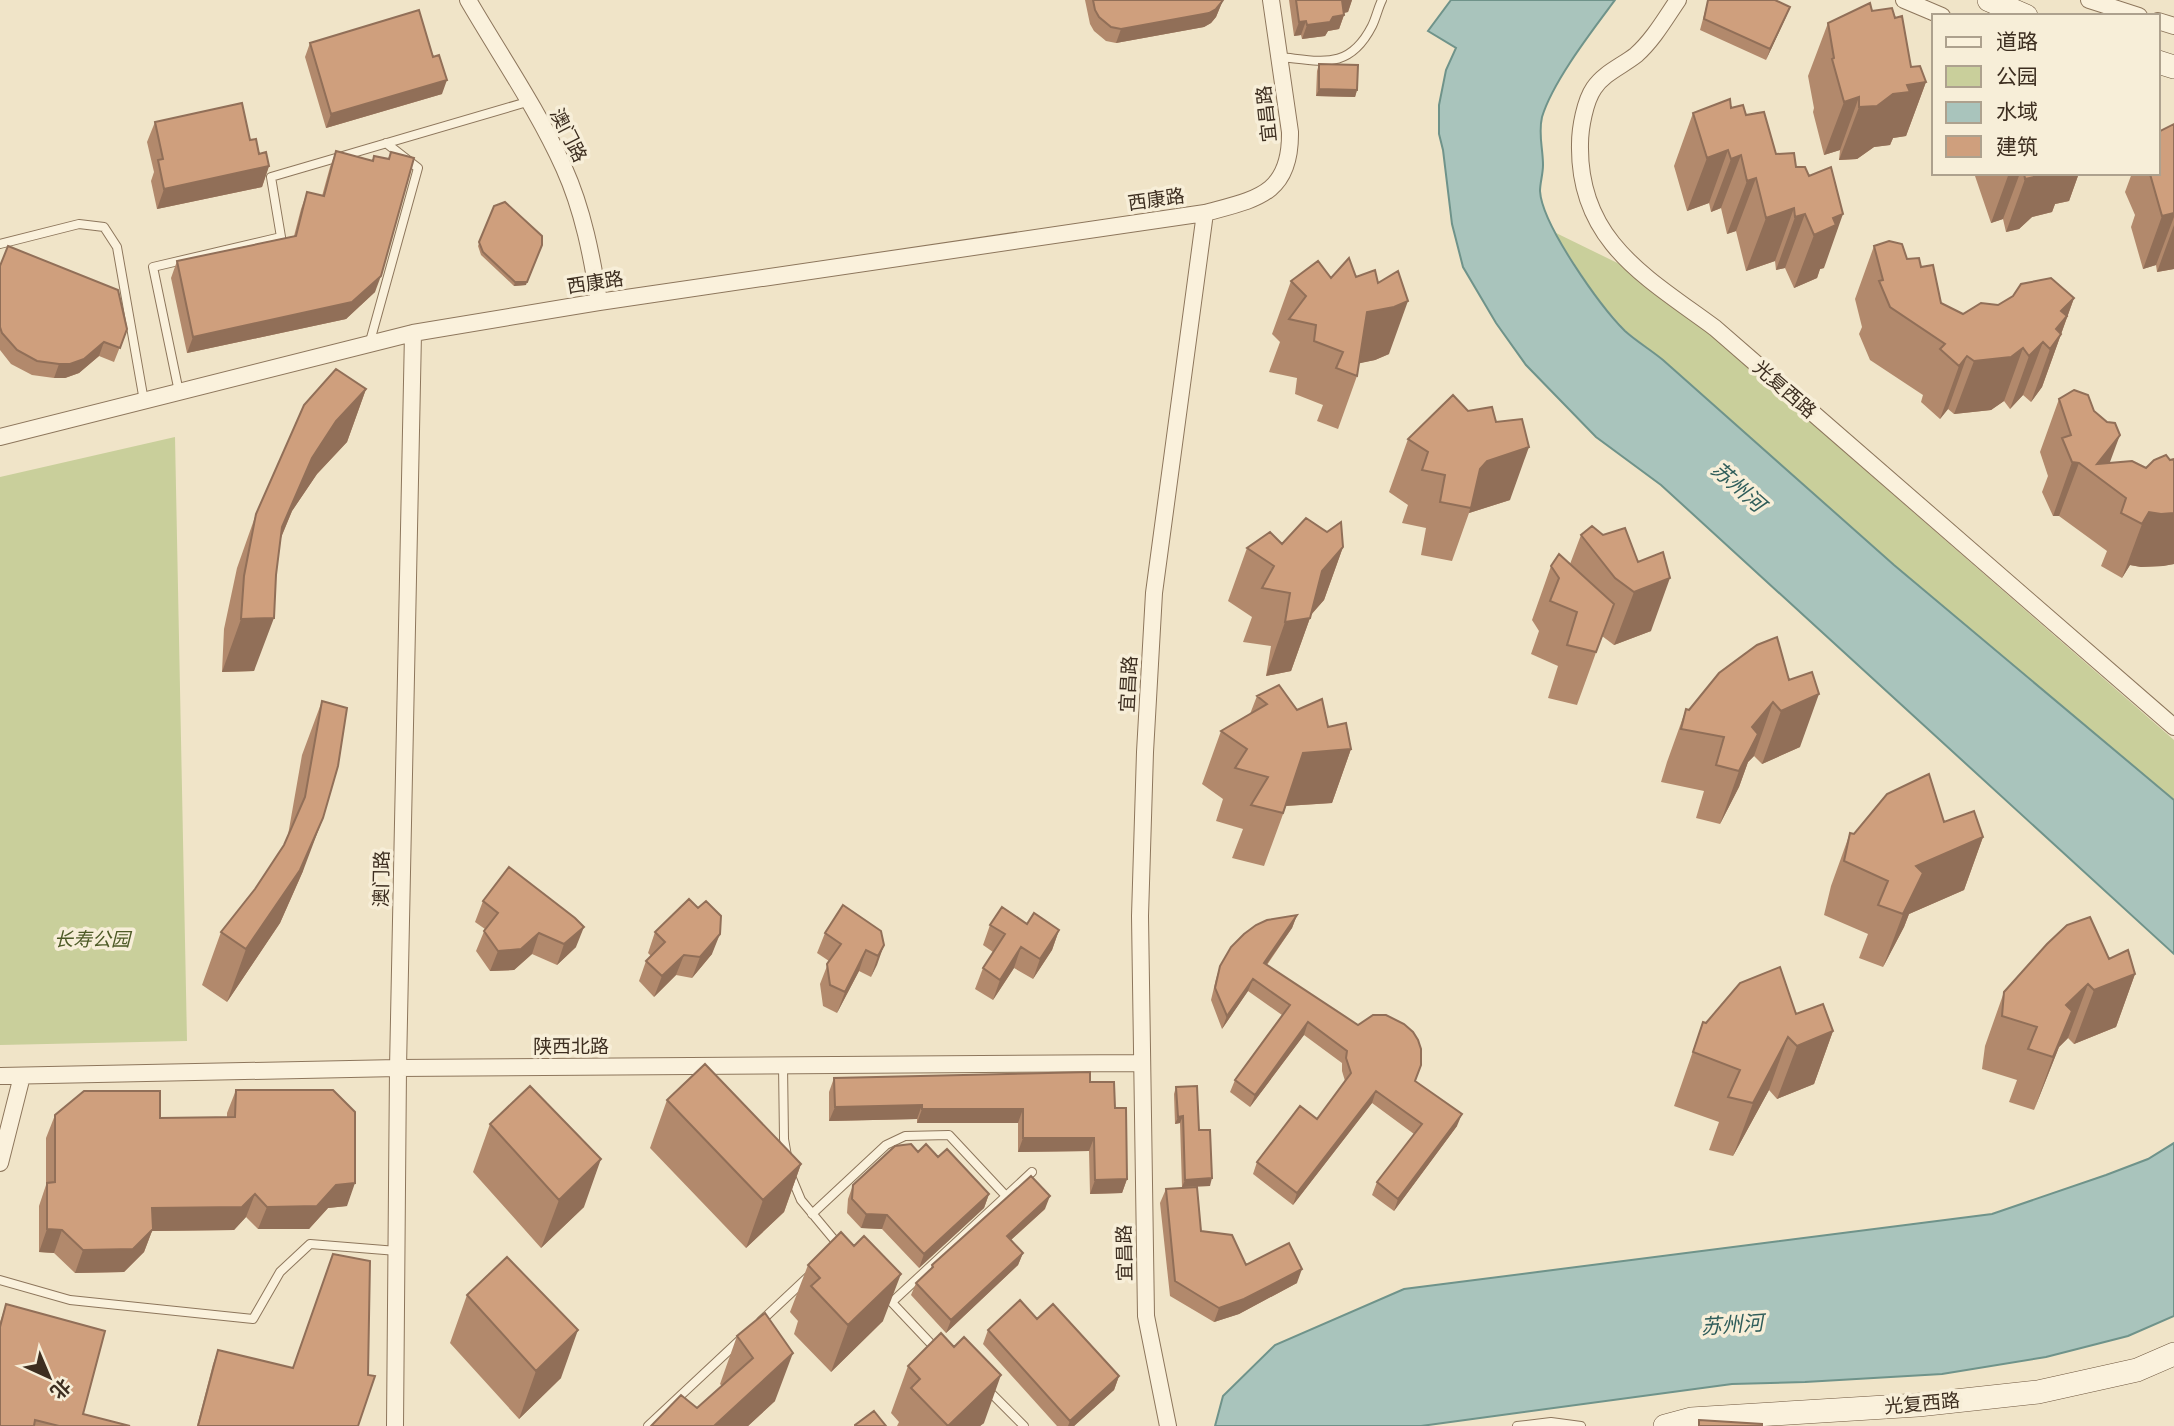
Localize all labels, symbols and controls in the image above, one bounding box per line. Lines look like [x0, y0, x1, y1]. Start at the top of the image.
legend [1932, 14, 2160, 175]
text: 道路 [1996, 24, 2038, 55]
text: 公园 [1996, 59, 2038, 90]
street label: 宜昌路 [1248, 84, 1282, 144]
text: 水域 [1996, 94, 2038, 125]
street label: 澳门路 [544, 103, 595, 166]
text: 建筑 [1996, 129, 2038, 160]
street label: 西康路 [1126, 180, 1186, 216]
street label: 西康路 [564, 263, 625, 299]
street label: 光复西路 [1748, 353, 1824, 424]
water label: 苏州河 [1706, 453, 1777, 520]
street label: 宜昌路 [1112, 655, 1142, 713]
street label: 澳门路 [366, 850, 394, 908]
park label: 长寿公园 [54, 924, 133, 952]
street label: 陕西北路 [533, 1031, 609, 1059]
street label: 宜昌路 [1109, 1224, 1137, 1282]
water label: 苏州河 [1699, 1305, 1768, 1340]
north arrow [14, 1342, 84, 1412]
text: 北 [45, 1373, 78, 1407]
street label: 光复西路 [1883, 1385, 1961, 1419]

